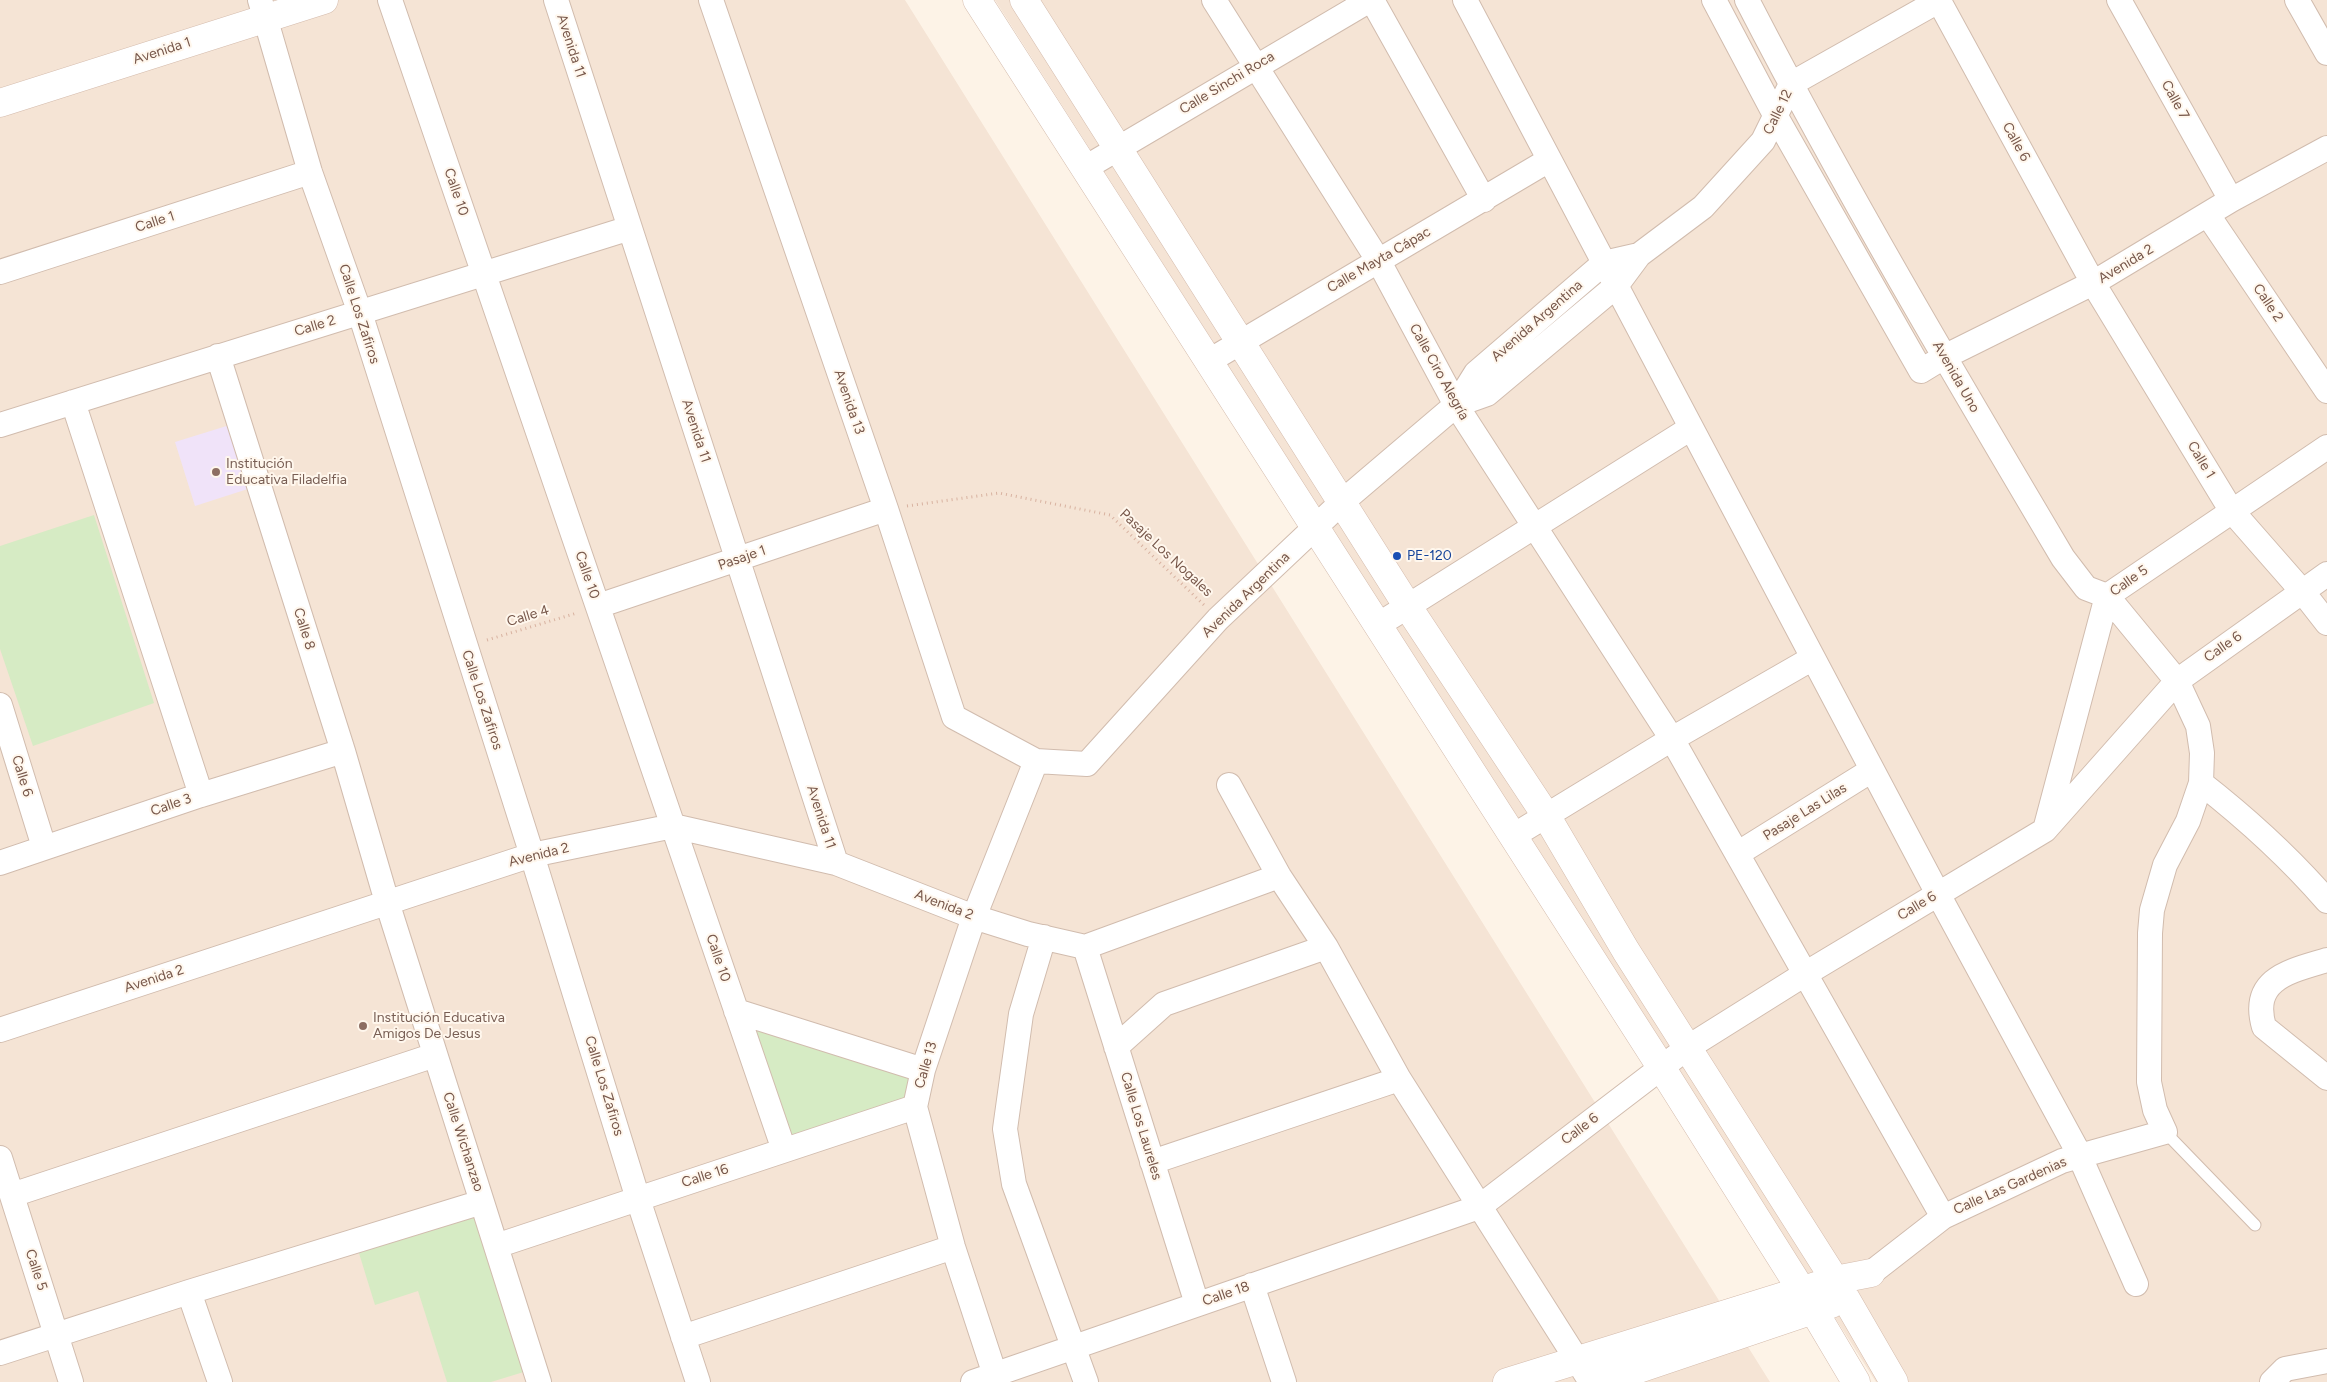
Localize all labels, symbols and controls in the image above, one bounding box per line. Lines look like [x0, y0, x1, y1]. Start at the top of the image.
street label: Avenida 11 [553, 12, 589, 80]
street label: Avenida 1 [131, 34, 193, 68]
street label: Calle Sinchi Roca [1176, 48, 1278, 118]
street label: Calle 7 [2157, 78, 2193, 122]
street label: Calle 12 [1760, 87, 1796, 137]
street label: Calle 6 [1998, 119, 2034, 165]
street label: Calle 10 [440, 166, 472, 218]
street label: Calle 1 [133, 208, 177, 236]
street label: Calle Mayta Cápac [1324, 224, 1434, 296]
street label: Avenida 2 [2095, 241, 2157, 287]
street label: Calle Los Zafiros [335, 262, 383, 366]
street label: Avenida Argentina [1488, 277, 1586, 365]
street label: Calle 2 [2249, 281, 2287, 325]
street label: Calle 2 [292, 312, 338, 340]
street label: Calle Ciro Alegría [1406, 321, 1472, 423]
street label: Avenida Uno [1929, 338, 1983, 416]
street label: Avenida 13 [830, 367, 868, 437]
street label: Avenida 11 [678, 397, 714, 465]
street label: Calle 1 [2183, 438, 2219, 482]
place label: Institución Educativa Filadelfia [226, 456, 347, 488]
marker: Institución Educativa Filadelfia [210, 466, 222, 478]
street label: Pasaje Los Nogales [1116, 506, 1216, 600]
street label: Pasaje 1 [716, 542, 768, 574]
place label: PE-120 [1407, 548, 1452, 564]
street label: Calle 10 [571, 549, 603, 601]
street label: Avenida Argentina [1199, 549, 1293, 641]
marker: PE-120 [1391, 550, 1403, 562]
street label: Calle 5 [2107, 562, 2151, 600]
street label: Calle 4 [505, 602, 551, 630]
street label: Calle 8 [290, 606, 318, 652]
street label: Calle 6 [2201, 628, 2245, 666]
street label: Calle Los Zafiros [458, 648, 506, 752]
street label: Calle 6 [8, 753, 36, 799]
street label: Pasaje Las Lilas [1760, 780, 1850, 844]
street label: Avenida 11 [803, 783, 839, 851]
street label: Calle 3 [148, 790, 194, 820]
street label: Avenida 2 [507, 839, 571, 871]
street label: Avenida 2 [912, 886, 976, 924]
street label: Calle 6 [1894, 888, 1940, 924]
street label: Calle 10 [702, 932, 734, 984]
street label: Avenida 2 [122, 961, 186, 997]
place label: Institución Educativa Amigos De Jesus [373, 1010, 505, 1042]
marker: Institución Educativa Amigos De Jesus [357, 1020, 369, 1032]
street label: Calle Los Zafiros [581, 1034, 627, 1138]
street label: Calle 13 [911, 1040, 941, 1090]
street label: Calle Los Laureles [1117, 1070, 1165, 1182]
street label: Calle Wichanzao [439, 1090, 487, 1194]
street label: Calle 6 [1558, 1110, 1602, 1148]
street label: Calle Las Gardenias [1951, 1154, 2069, 1218]
street label: Calle 16 [679, 1161, 731, 1191]
street label: Calle 5 [21, 1247, 51, 1293]
street label: Calle 18 [1200, 1278, 1252, 1310]

